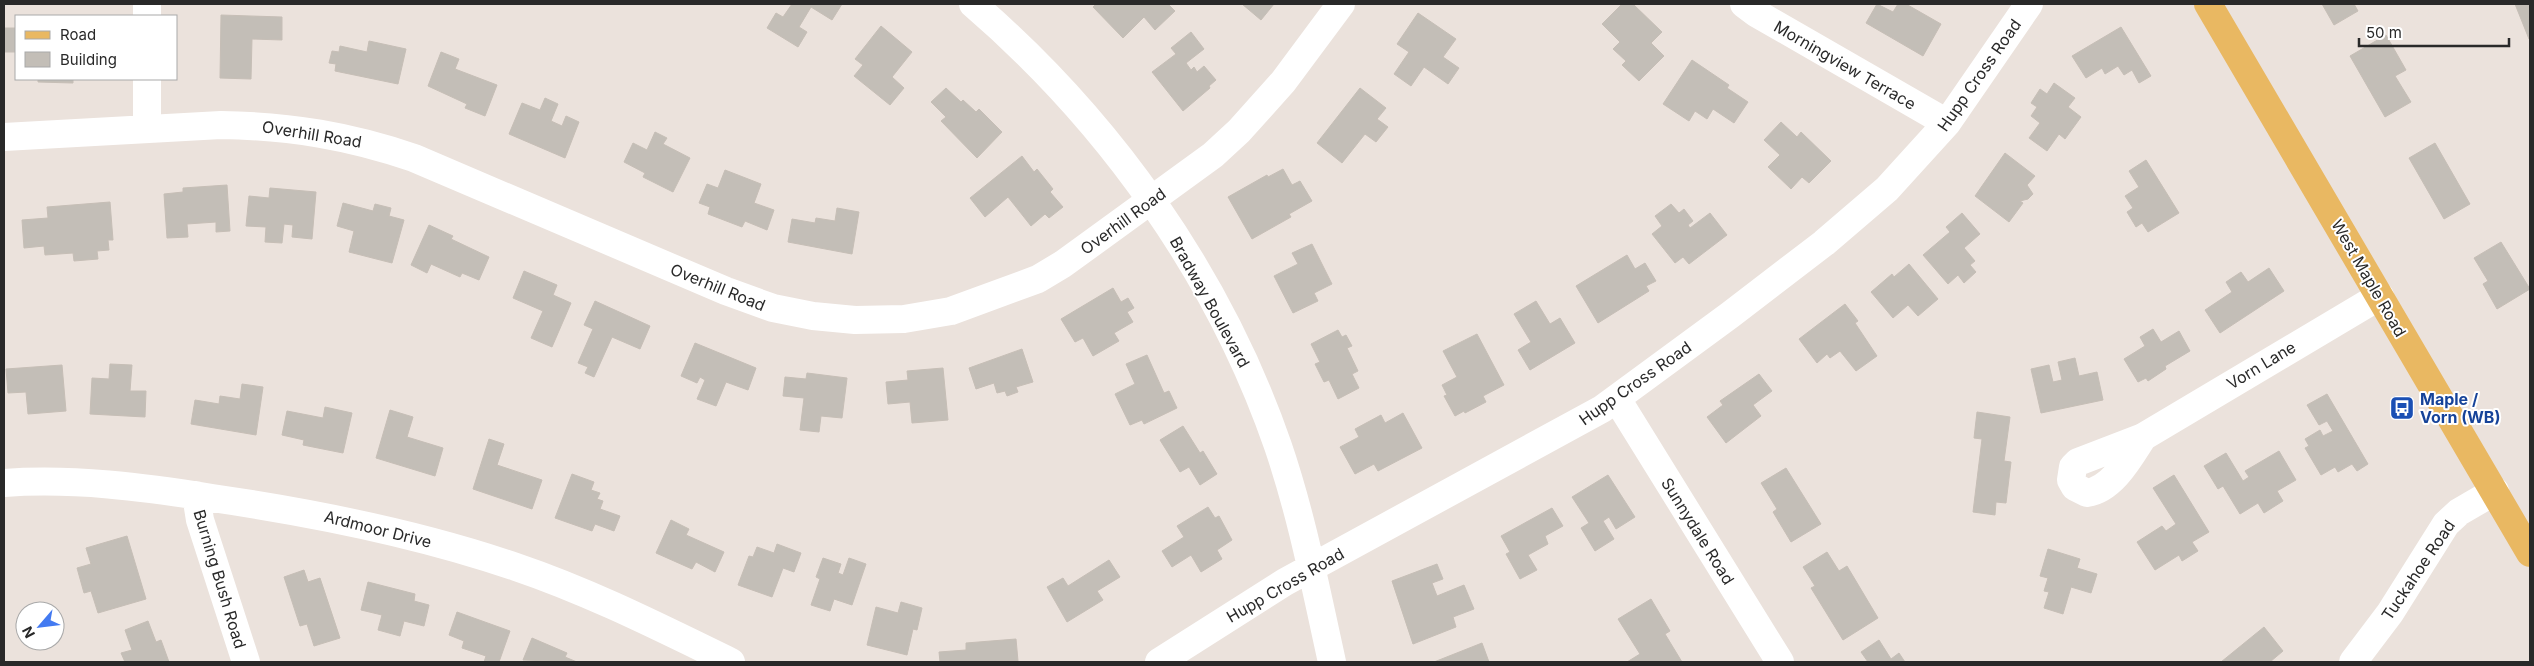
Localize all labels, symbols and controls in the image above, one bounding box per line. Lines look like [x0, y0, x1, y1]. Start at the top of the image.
legend [15, 15, 178, 80]
street label: Hupp Cross Road [1933, 15, 2025, 135]
scale bar [2359, 15, 2509, 47]
street label: Morningview Terrace [1770, 16, 1920, 114]
text: 50 m [2366, 23, 2402, 42]
text: Road [60, 25, 96, 44]
text: Building [60, 50, 117, 69]
street label: Overhill Road [261, 116, 363, 152]
street label: Overhill Road [1076, 183, 1170, 259]
street label: West Maple Road [2327, 216, 2411, 340]
street label: Bradway Boulevard [1166, 233, 1254, 371]
street label: Overhill Road [668, 259, 768, 315]
street label: Hupp Cross Road [1575, 337, 1695, 429]
street label: Vorn Lane [2223, 337, 2299, 393]
place label: Maple / Vorn (WB) [2420, 389, 2500, 427]
bus stop icon: Maple / Vorn (WB) [2389, 395, 2415, 421]
street label: Sunnydale Road [1657, 474, 1739, 588]
street label: Ardmoor Drive [322, 506, 434, 552]
street label: Burning Bush Road [189, 507, 251, 651]
street label: Tuckahoe Road [2377, 516, 2459, 624]
street label: Hupp Cross Road [1223, 543, 1347, 627]
north arrow [15, 601, 65, 651]
text: N [18, 624, 38, 641]

